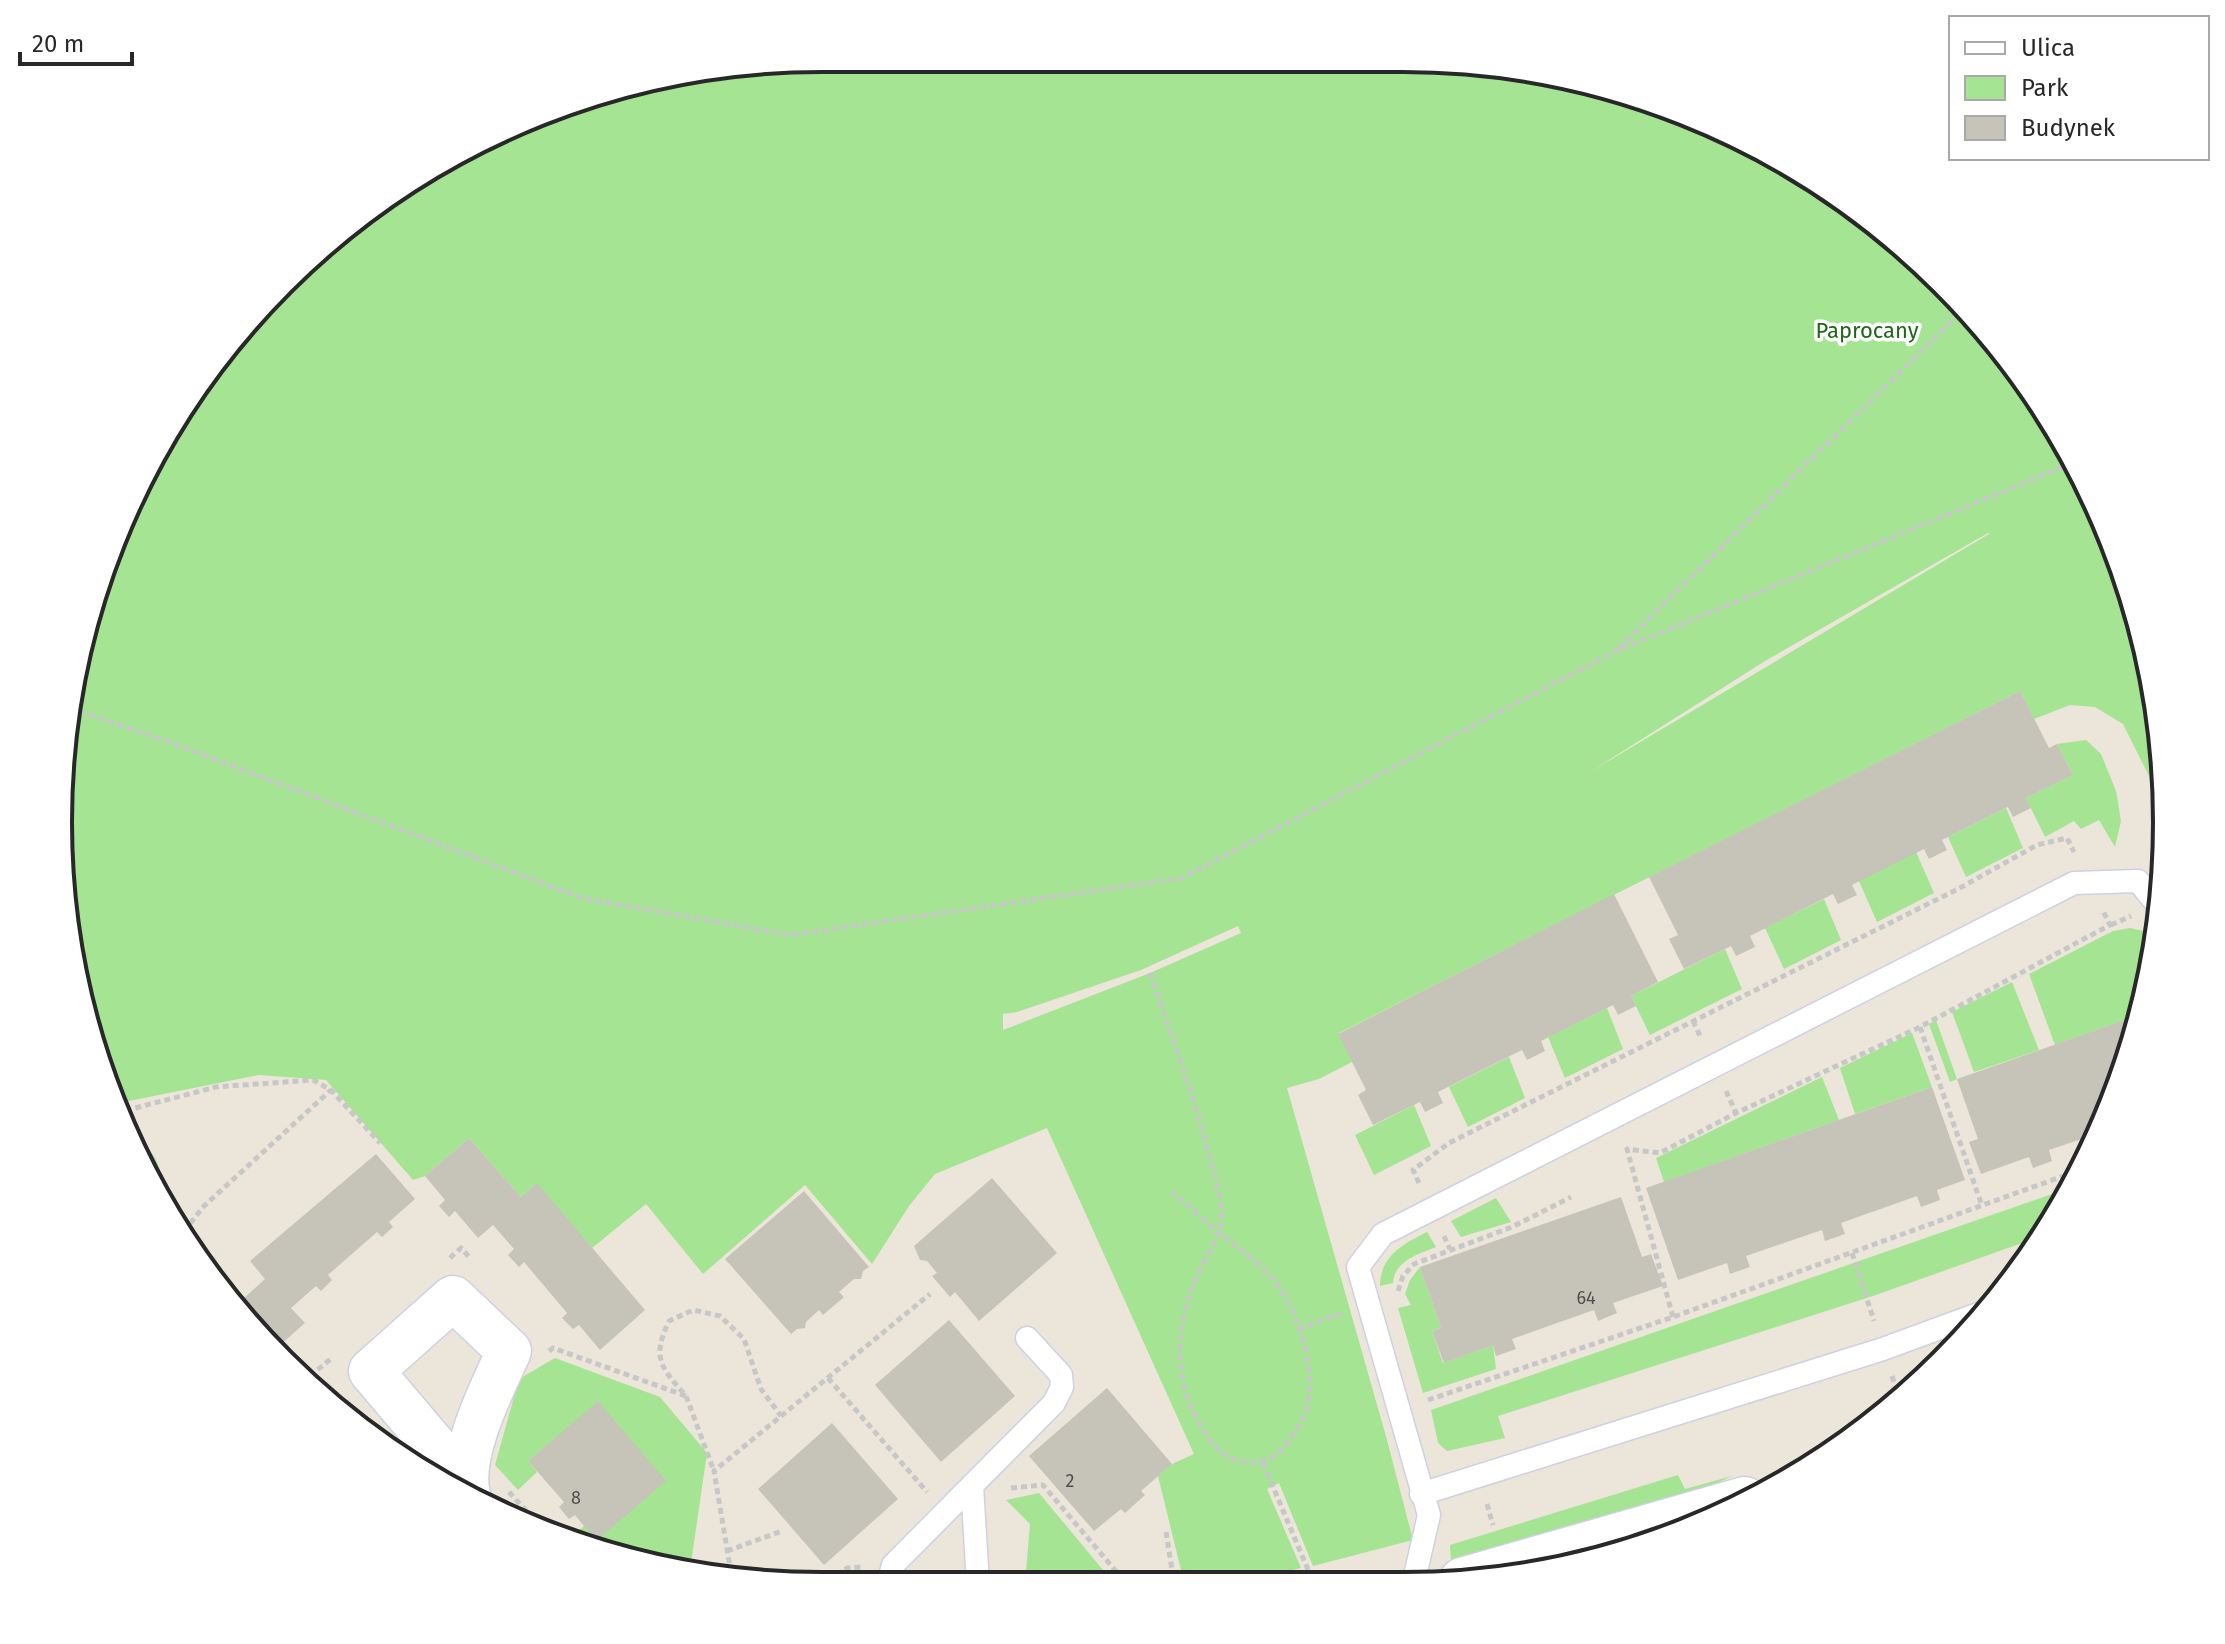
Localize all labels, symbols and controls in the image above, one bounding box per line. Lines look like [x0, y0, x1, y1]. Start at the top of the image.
scale bar [20, 16, 132, 66]
legend [1949, 16, 2209, 160]
text: 20 m [32, 30, 84, 58]
text: Ulica [2021, 34, 2075, 62]
text: Park [2021, 74, 2069, 102]
text: Budynek [2021, 114, 2116, 142]
park label: Paprocany [1815, 317, 1919, 344]
house number: 64 [1576, 1287, 1596, 1309]
house number: 2 [1066, 1470, 1075, 1492]
house number: 8 [571, 1487, 581, 1509]

